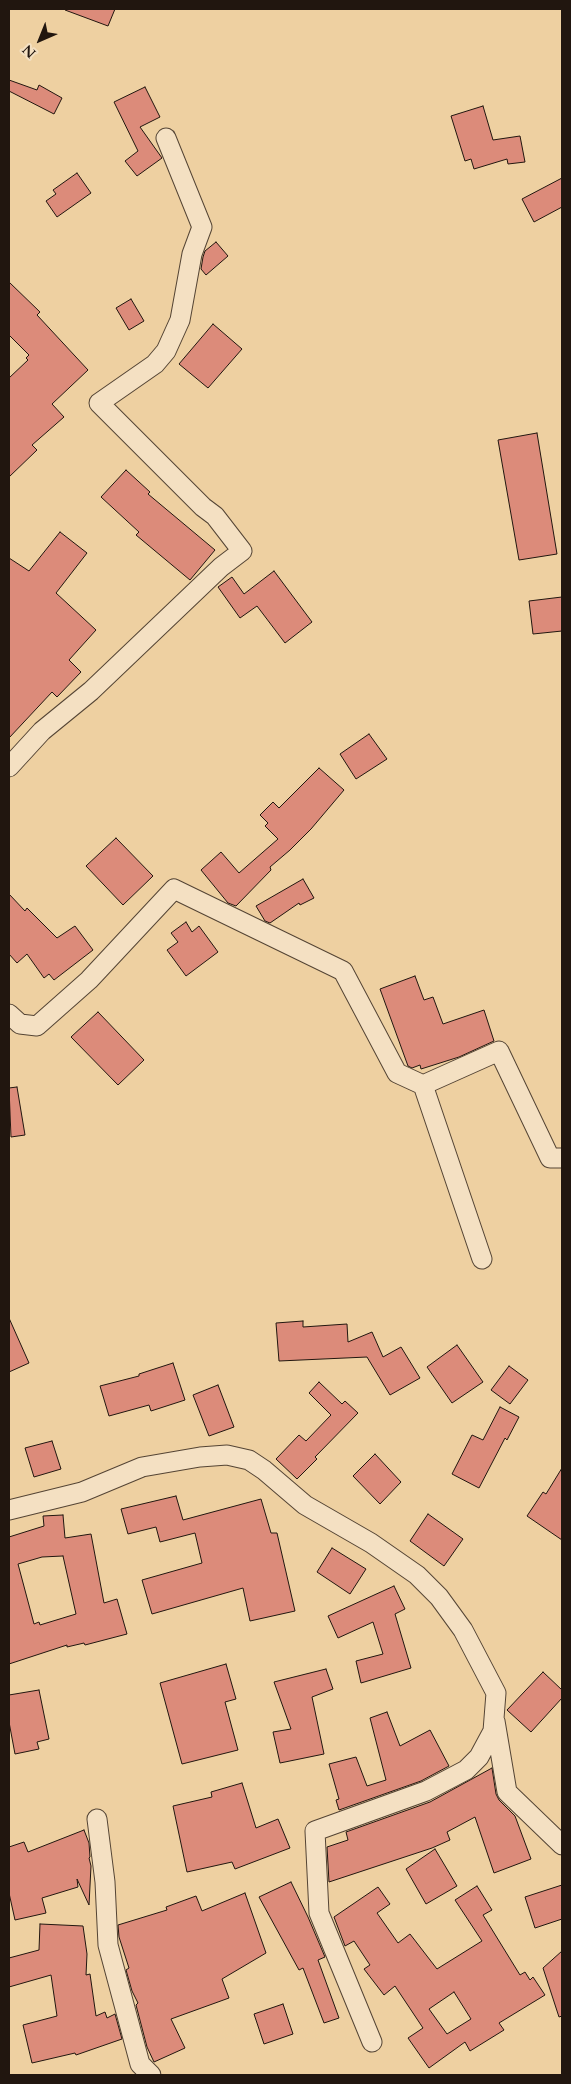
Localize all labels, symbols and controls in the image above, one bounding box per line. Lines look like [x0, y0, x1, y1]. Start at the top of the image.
north arrow [15, 15, 65, 65]
text: N [18, 40, 40, 62]

